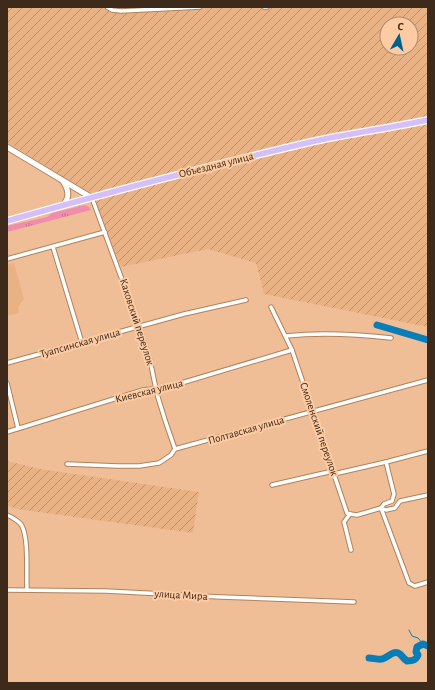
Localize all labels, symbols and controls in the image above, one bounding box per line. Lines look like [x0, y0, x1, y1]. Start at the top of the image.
north arrow [379, 16, 419, 56]
text: С [397, 21, 404, 33]
street label: Объездная улица [177, 150, 255, 180]
street label: Каховский переулок [118, 277, 156, 367]
street label: Туапсинская улица [39, 326, 121, 360]
street label: Киевская улица [114, 377, 184, 405]
street label: Смоленский переулок [298, 381, 340, 477]
street label: Полтавская улица [207, 414, 285, 446]
street label: улица Мира [153, 588, 208, 602]

